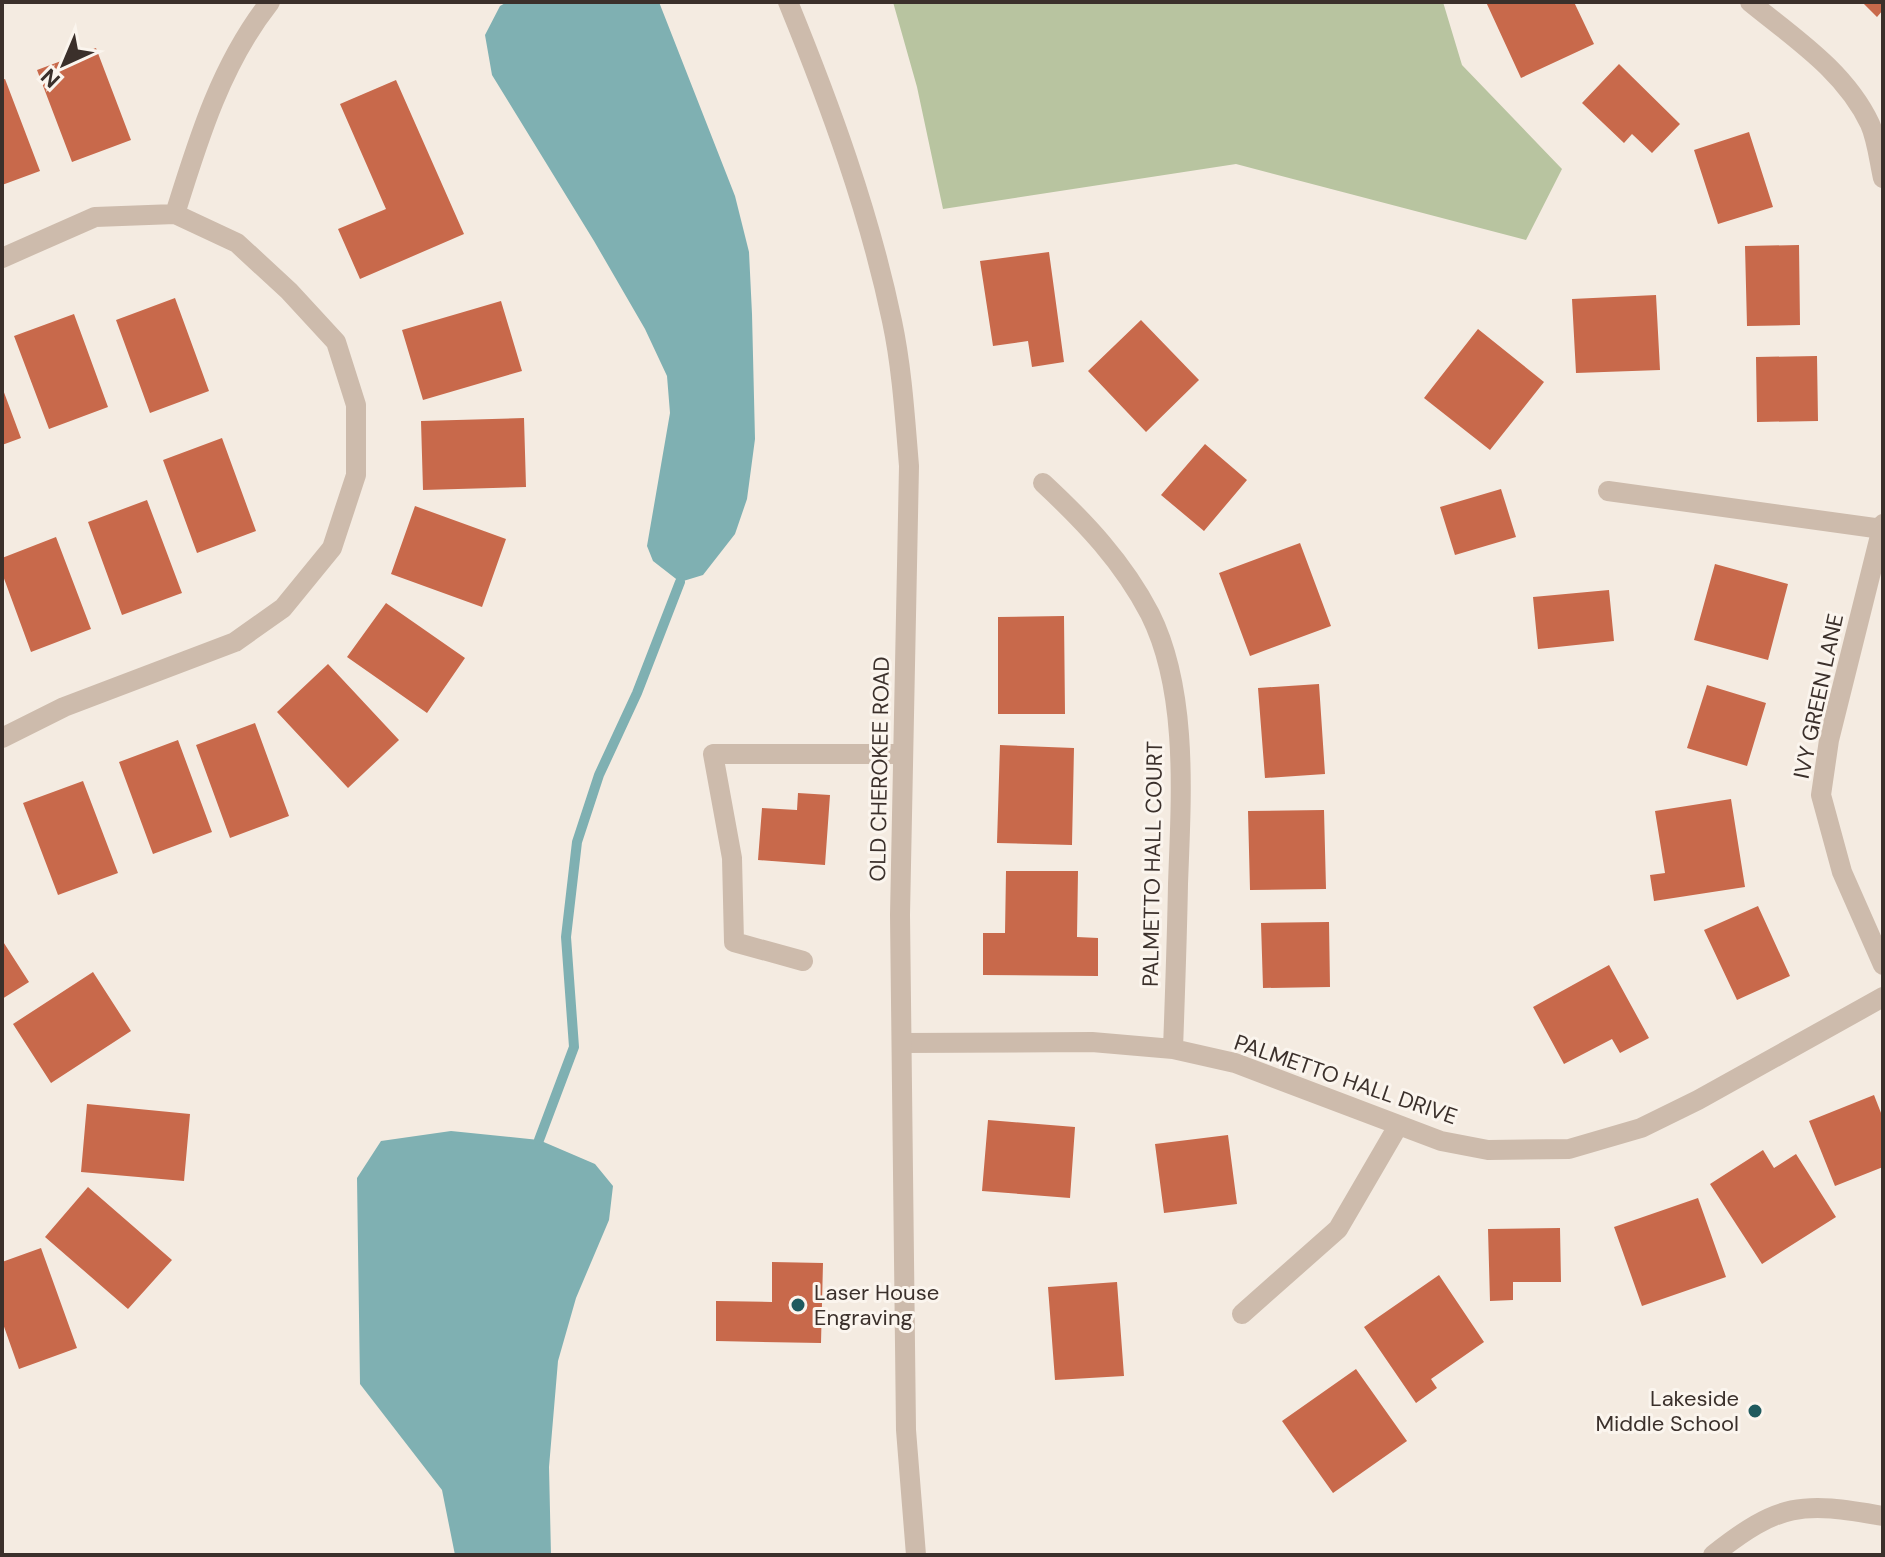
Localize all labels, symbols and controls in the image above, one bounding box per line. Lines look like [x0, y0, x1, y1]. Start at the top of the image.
north arrow [24, 24, 104, 104]
text: N [35, 62, 66, 94]
street label: IVY GREEN LANE [1787, 611, 1850, 781]
street label: OLD CHEROKEE ROAD [863, 656, 896, 882]
street label: PALMETTO HALL COURT [1136, 741, 1169, 987]
street label: PALMETTO HALL DRIVE [1231, 1028, 1461, 1131]
place label: Laser House Engraving [814, 1278, 939, 1332]
marker: Laser House Engraving [789, 1296, 807, 1314]
place label: Lakeside Middle School [1595, 1384, 1739, 1438]
marker: Lakeside Middle School [1746, 1402, 1764, 1420]

